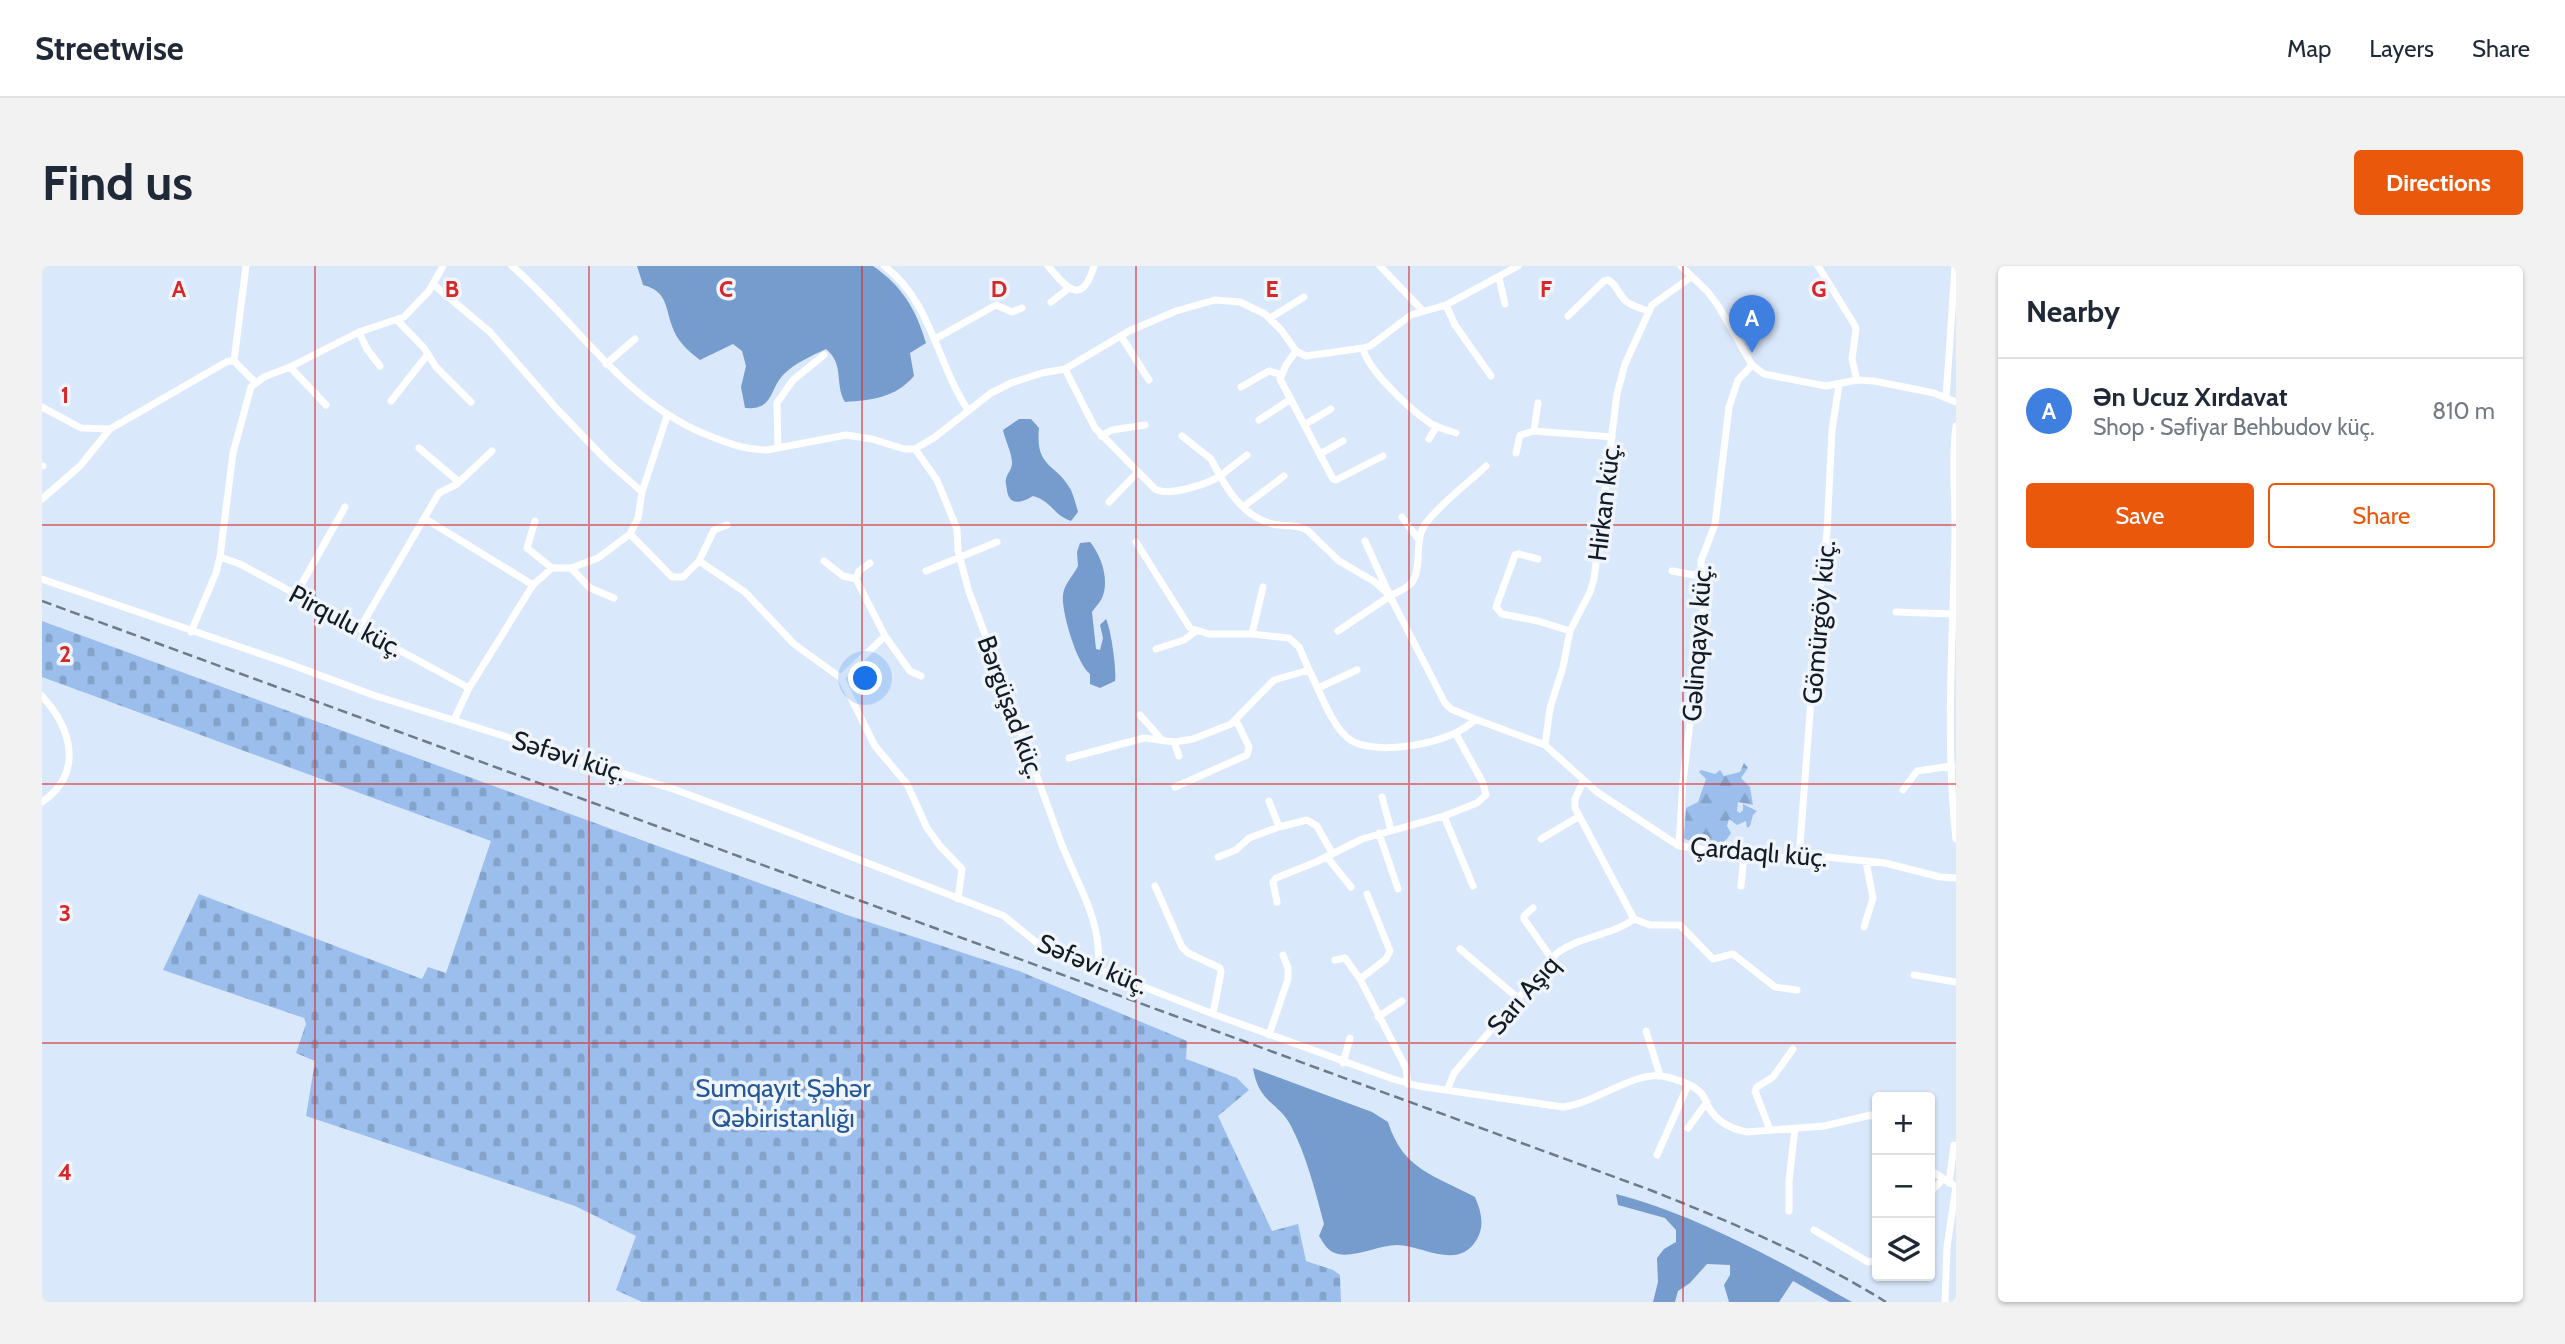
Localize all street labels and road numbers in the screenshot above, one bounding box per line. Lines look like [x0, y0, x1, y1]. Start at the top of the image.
street label: Hirkan küç. [1581, 441, 1627, 563]
street label: Gömürgöy küç. [1796, 539, 1842, 705]
street label: Gəlinqaya küç. [1676, 563, 1718, 723]
street label: Pirqulu küç. [284, 578, 408, 664]
street label: Bərgüşad küç. [970, 631, 1052, 783]
street label: Səfəvi küç. [508, 724, 630, 788]
street label: Çardaqlı küç. [1689, 830, 1829, 874]
street label: Səfəvi küç. [1033, 926, 1153, 1002]
street label: Sarı Aşıq [1480, 949, 1566, 1041]

